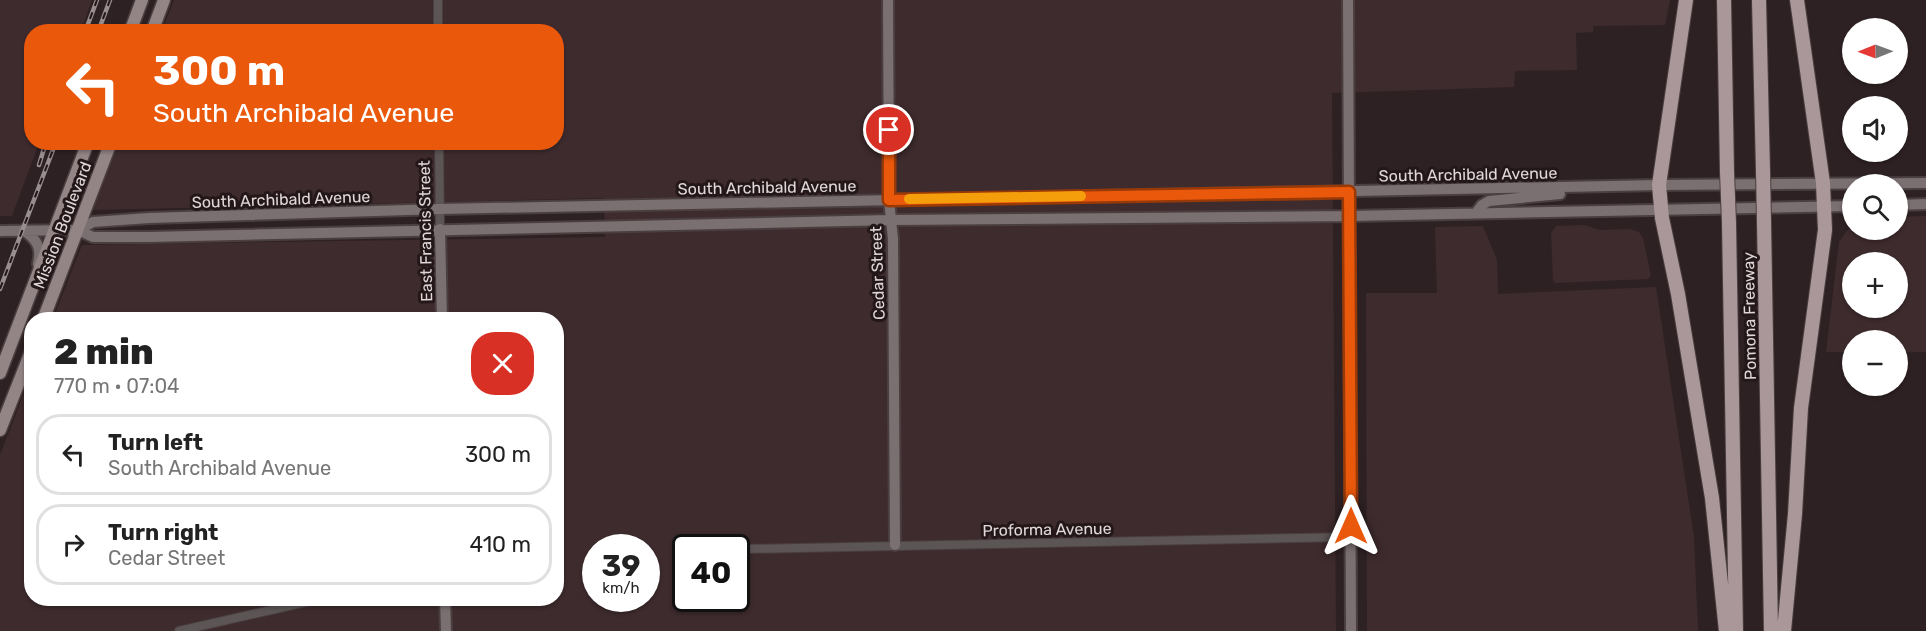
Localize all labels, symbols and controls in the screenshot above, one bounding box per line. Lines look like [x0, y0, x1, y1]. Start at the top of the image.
north arrow [1842, 18, 1908, 84]
map controls [1842, 18, 1908, 396]
text: 300 m [153, 46, 285, 96]
icon: left [54, 48, 132, 126]
button: sound [1842, 96, 1908, 162]
text: South Archibald Avenue [153, 97, 454, 129]
pin [863, 104, 914, 155]
icon: arrive [872, 113, 905, 146]
street label: Mission Boulevard [30, 159, 95, 291]
street label: East Francis Street [415, 160, 436, 302]
street label: South Archibald Avenue [1379, 163, 1558, 186]
button: search [1842, 174, 1908, 240]
street label: South Archibald Avenue [678, 176, 857, 199]
street label: South Archibald Avenue [191, 187, 371, 212]
street label: Cedar Street [866, 226, 889, 320]
street label: Pomona Freeway [1739, 252, 1760, 380]
button: + [1842, 252, 1908, 318]
text: 2 min [54, 330, 154, 373]
button: − [1842, 330, 1908, 396]
button: close [471, 332, 534, 395]
text: 770 m · 07:04 [54, 374, 180, 398]
text: Turn left [108, 429, 203, 456]
icon: left [57, 438, 90, 471]
text: 300 m [465, 441, 531, 468]
text: South Archibald Avenue [108, 456, 331, 480]
position arrow [1319, 494, 1383, 558]
text: Turn right [108, 519, 218, 546]
street label: Proforma Avenue [982, 519, 1112, 540]
icon: right [57, 528, 90, 561]
text: 410 m [469, 531, 531, 558]
speed limit sign: 40 [672, 534, 750, 612]
text: Cedar Street [108, 546, 225, 570]
text: 39 [602, 548, 641, 584]
text: km/h [602, 579, 640, 597]

